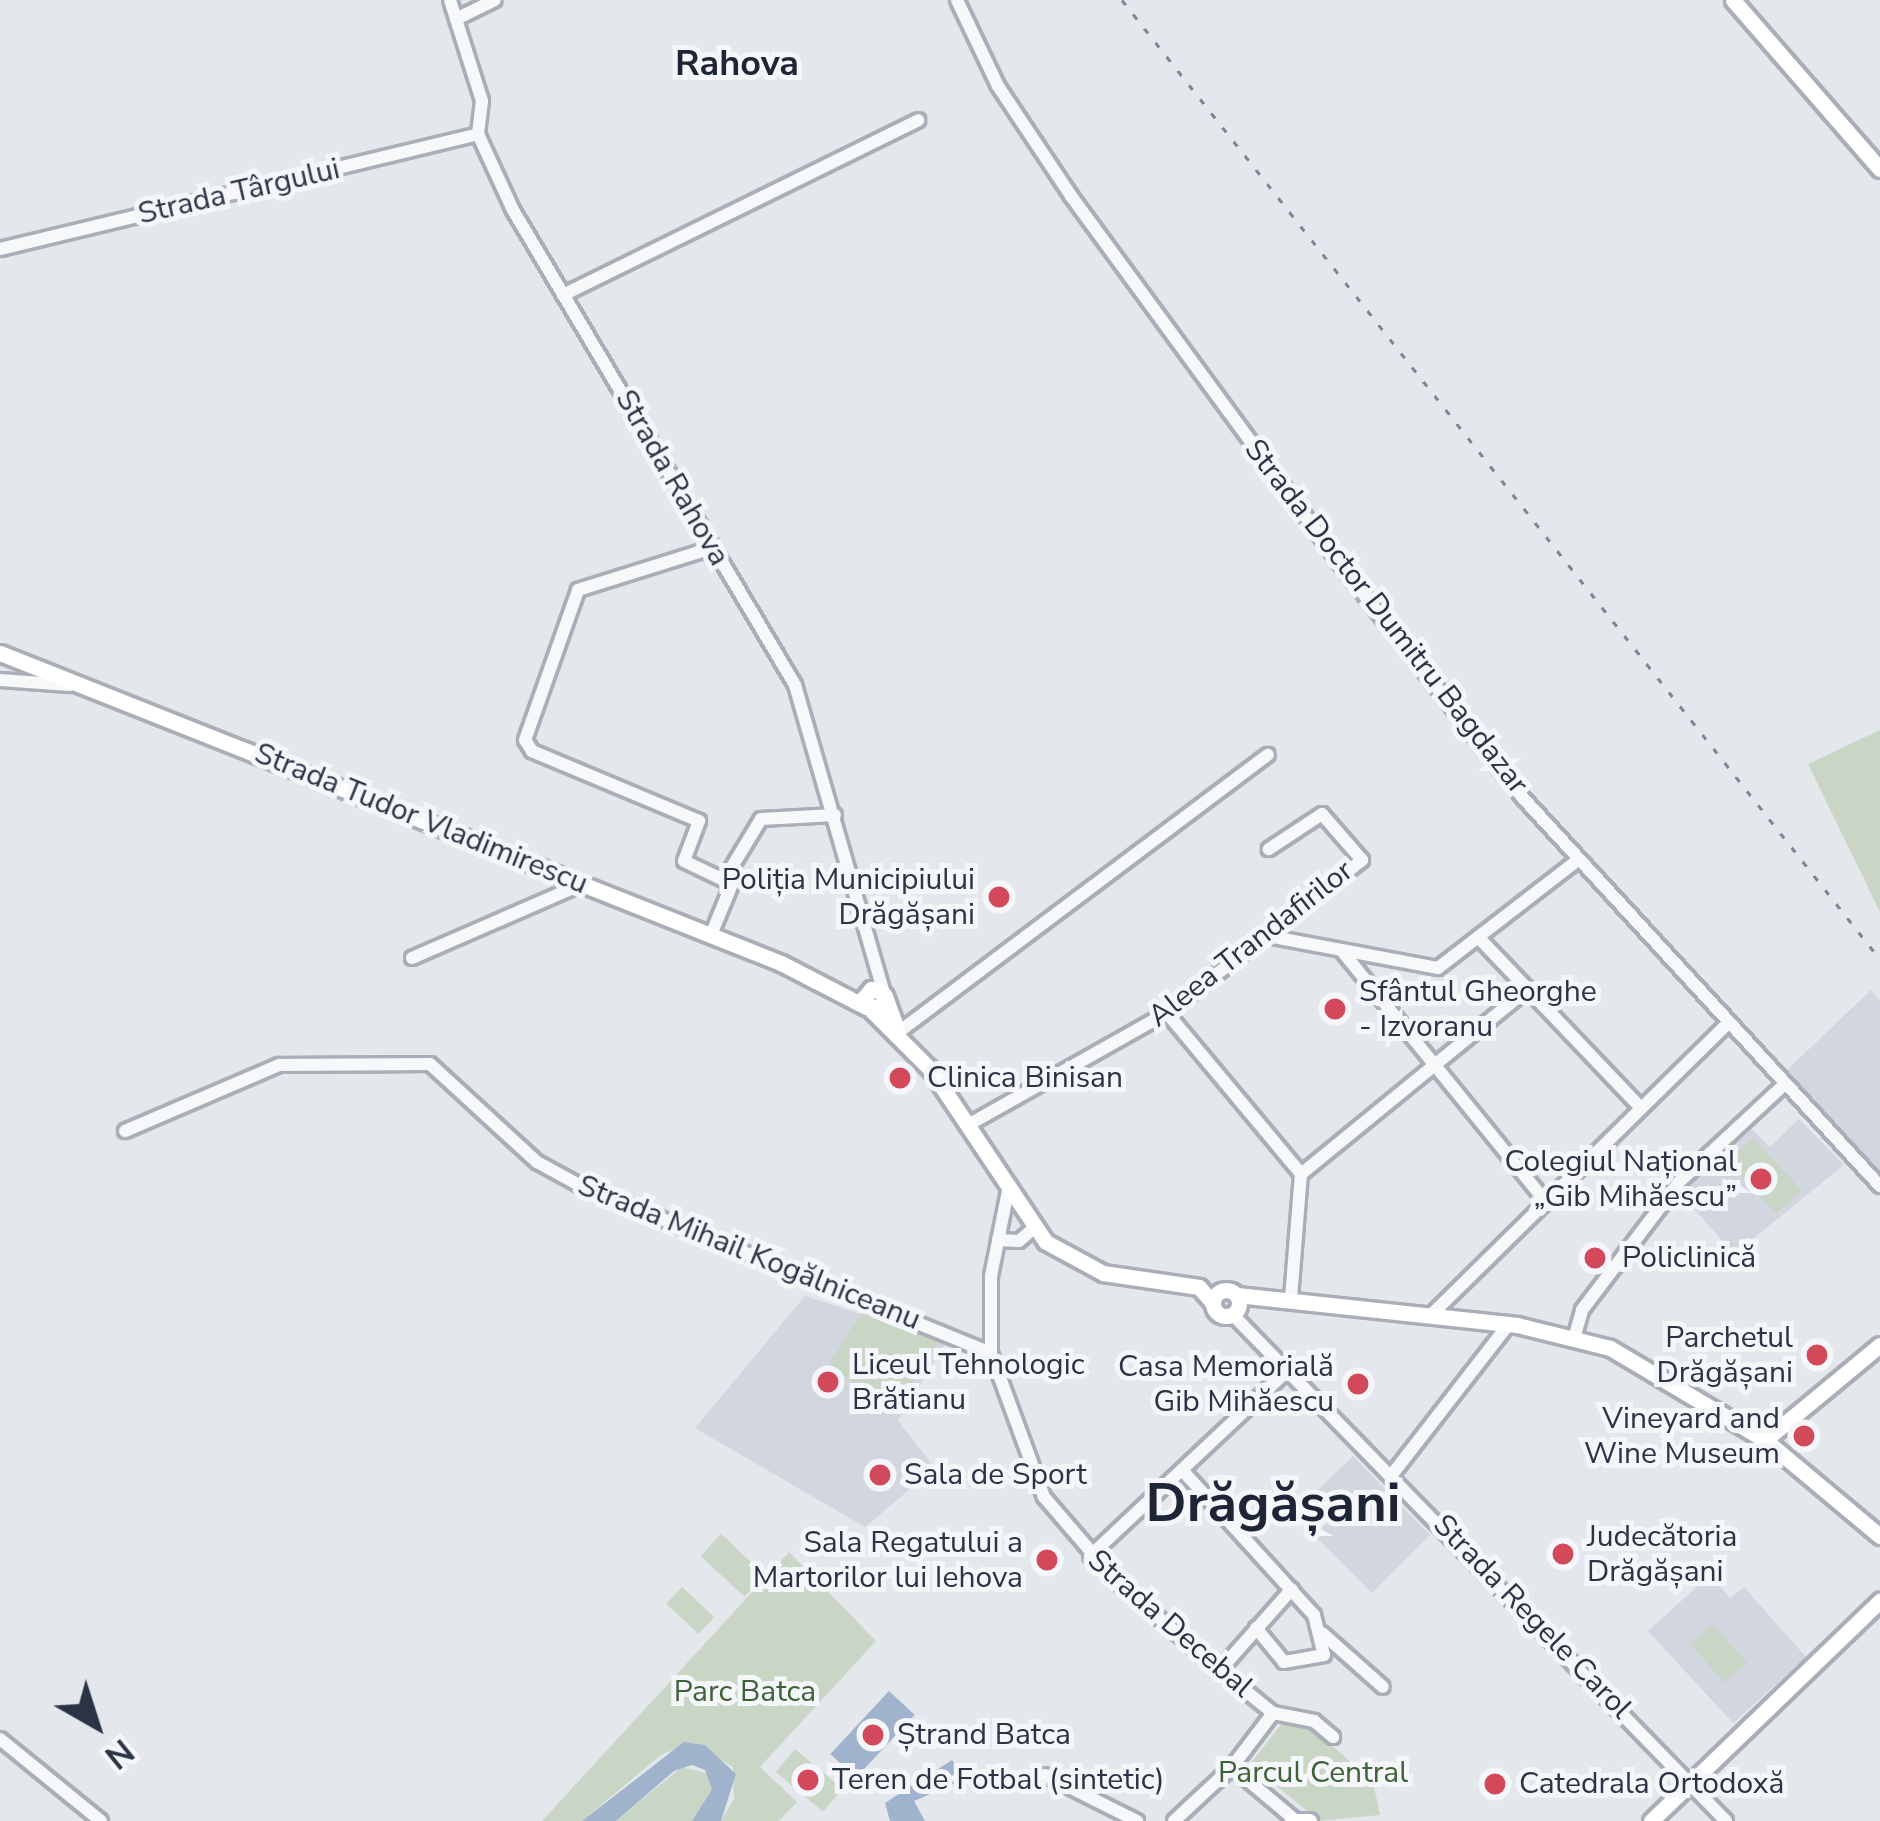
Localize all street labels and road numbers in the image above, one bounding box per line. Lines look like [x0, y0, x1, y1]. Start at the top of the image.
street label: Strada Târgului [135, 151, 343, 233]
street label: Strada Rahova [607, 384, 737, 572]
street label: Strada Doctor Dumitru Bagdazar [1236, 433, 1536, 801]
street label: Strada Tudor Vladimirescu [249, 736, 593, 902]
street label: Aleea Trandafirilor [1142, 853, 1360, 1035]
street label: Strada Mihail Kogălniceanu [572, 1168, 926, 1338]
street label: Strada Regele Carol [1425, 1507, 1639, 1727]
street label: Strada Decebal [1080, 1543, 1260, 1705]

